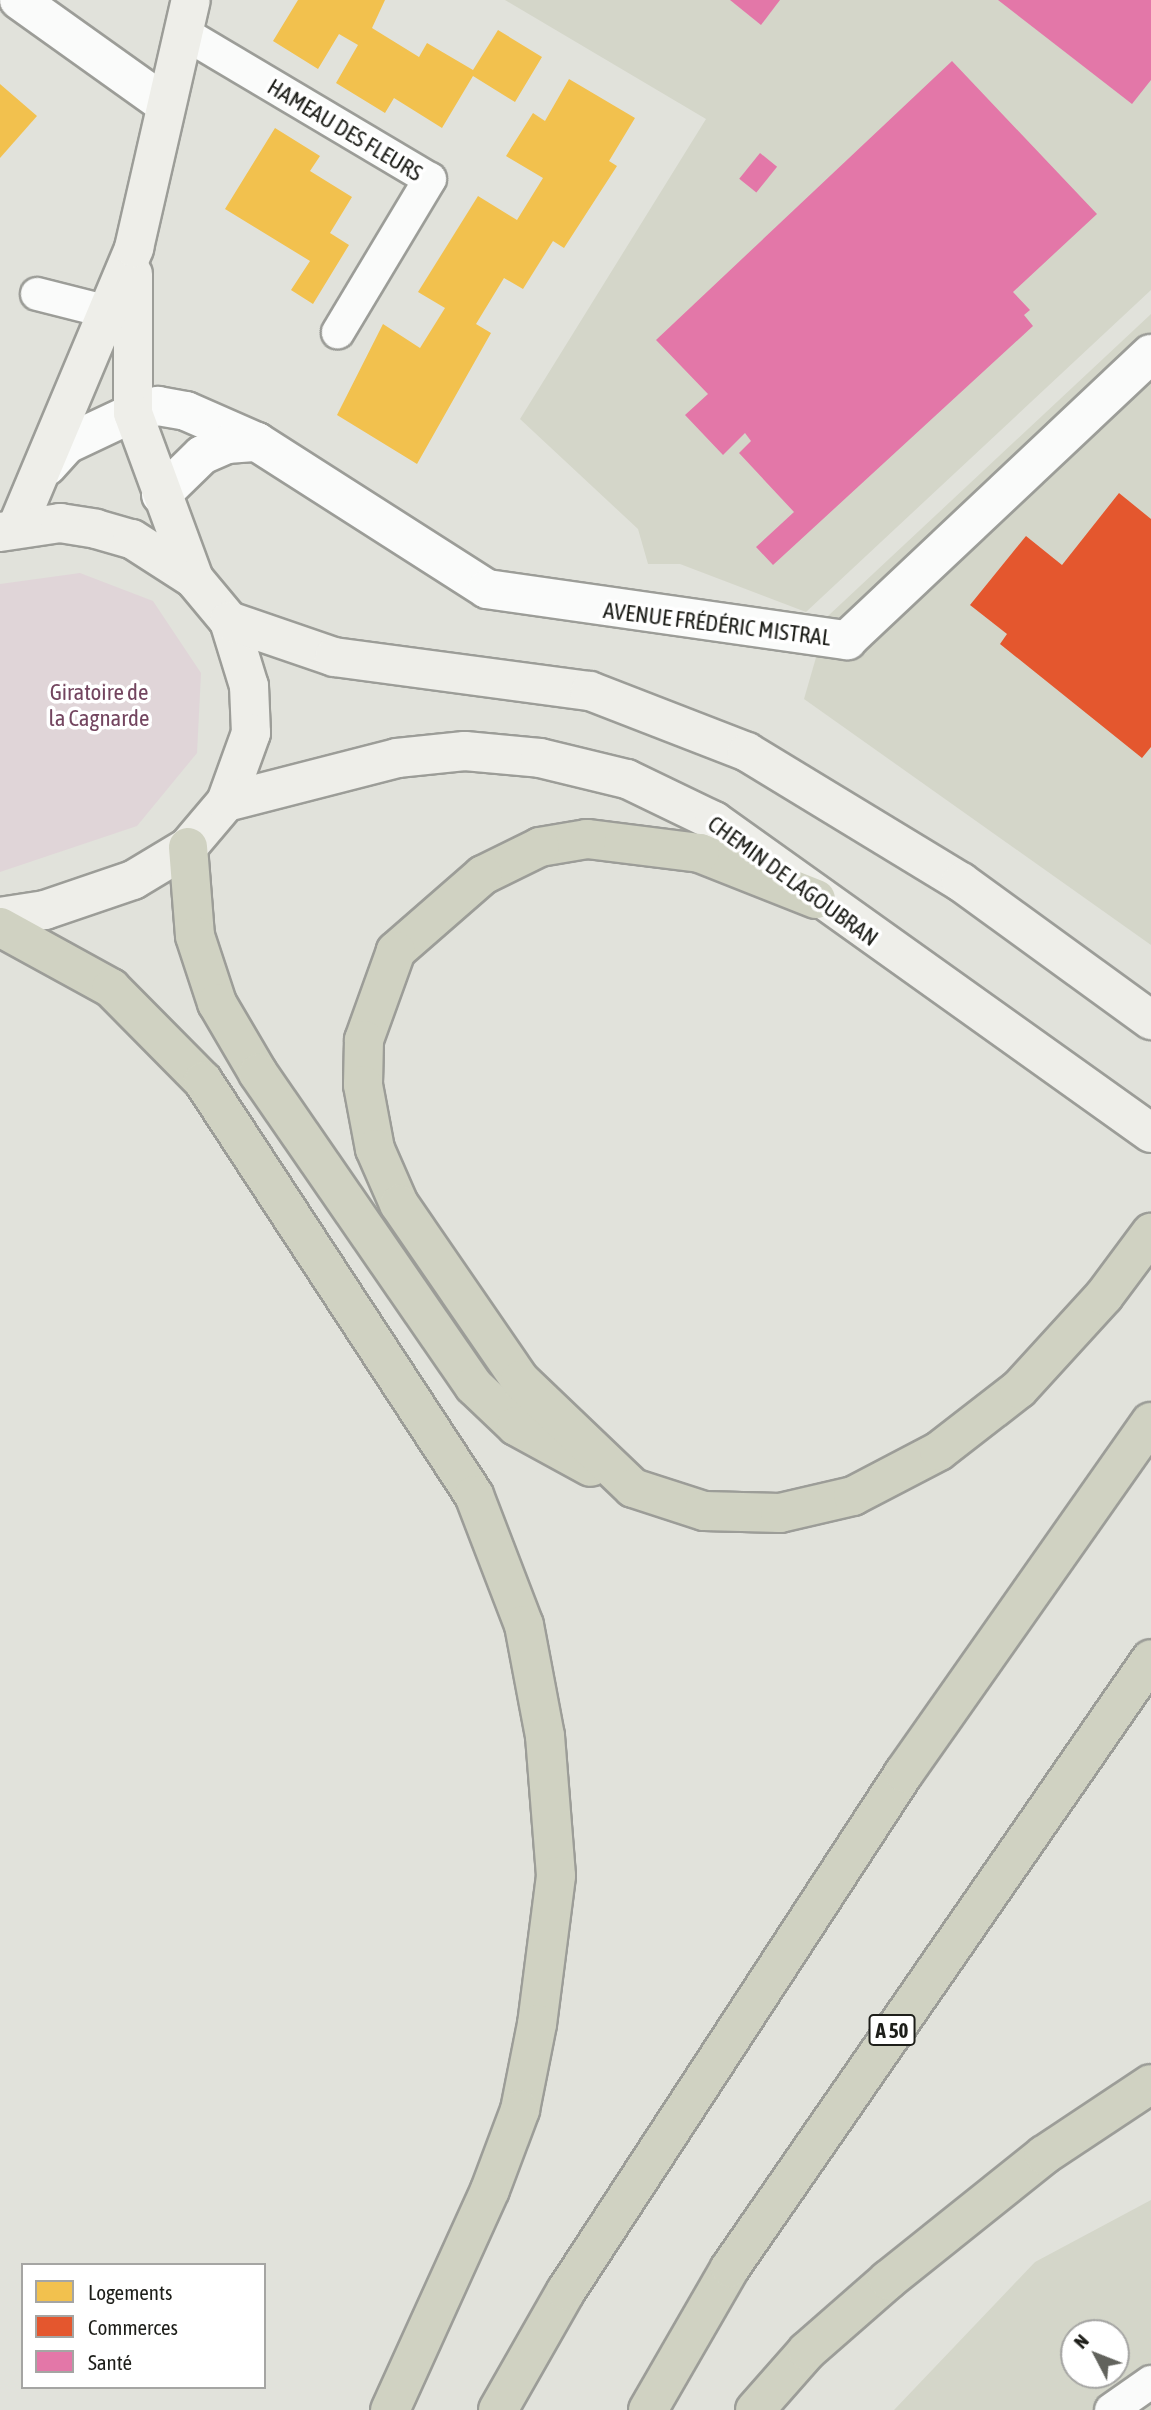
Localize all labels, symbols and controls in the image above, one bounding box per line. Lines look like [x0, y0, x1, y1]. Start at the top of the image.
street label: HAMEAU DES FLEURS [262, 73, 428, 187]
street label: AVENUE FRÉDÉRIC MISTRAL [602, 596, 832, 652]
park label: Giratoire de la Cagnarde [49, 678, 149, 732]
street label: CHEMIN DE LAGOUBRAN [702, 810, 884, 952]
road number: A 50 [868, 2012, 917, 2048]
legend [21, 2263, 266, 2389]
text: Logements [88, 2280, 172, 2304]
text: Commerces [88, 2315, 178, 2339]
north arrow [1060, 2319, 1130, 2389]
text: N [1069, 2330, 1093, 2353]
text: Santé [88, 2350, 132, 2374]

